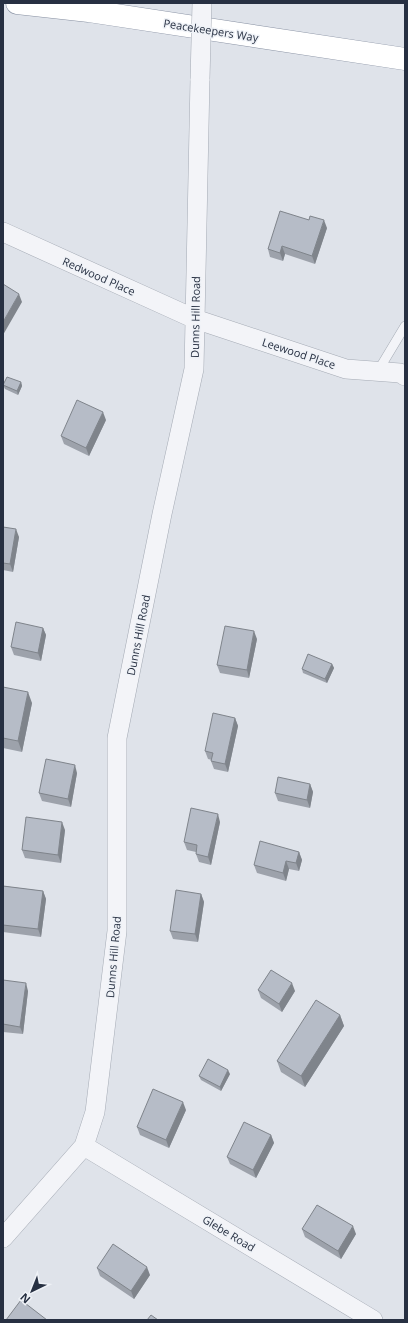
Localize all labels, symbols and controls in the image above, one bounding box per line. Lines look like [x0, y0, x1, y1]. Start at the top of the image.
street label: Peacekeepers Way [163, 15, 260, 45]
street label: Redwood Place [60, 253, 138, 299]
street label: Dunns Hill Road [187, 276, 203, 358]
street label: Leewood Place [260, 334, 338, 372]
street label: Dunns Hill Road [123, 593, 153, 677]
street label: Dunns Hill Road [102, 916, 124, 998]
street label: Glebe Road [200, 1211, 258, 1255]
north arrow [12, 1271, 52, 1311]
text: N [16, 1290, 33, 1307]

